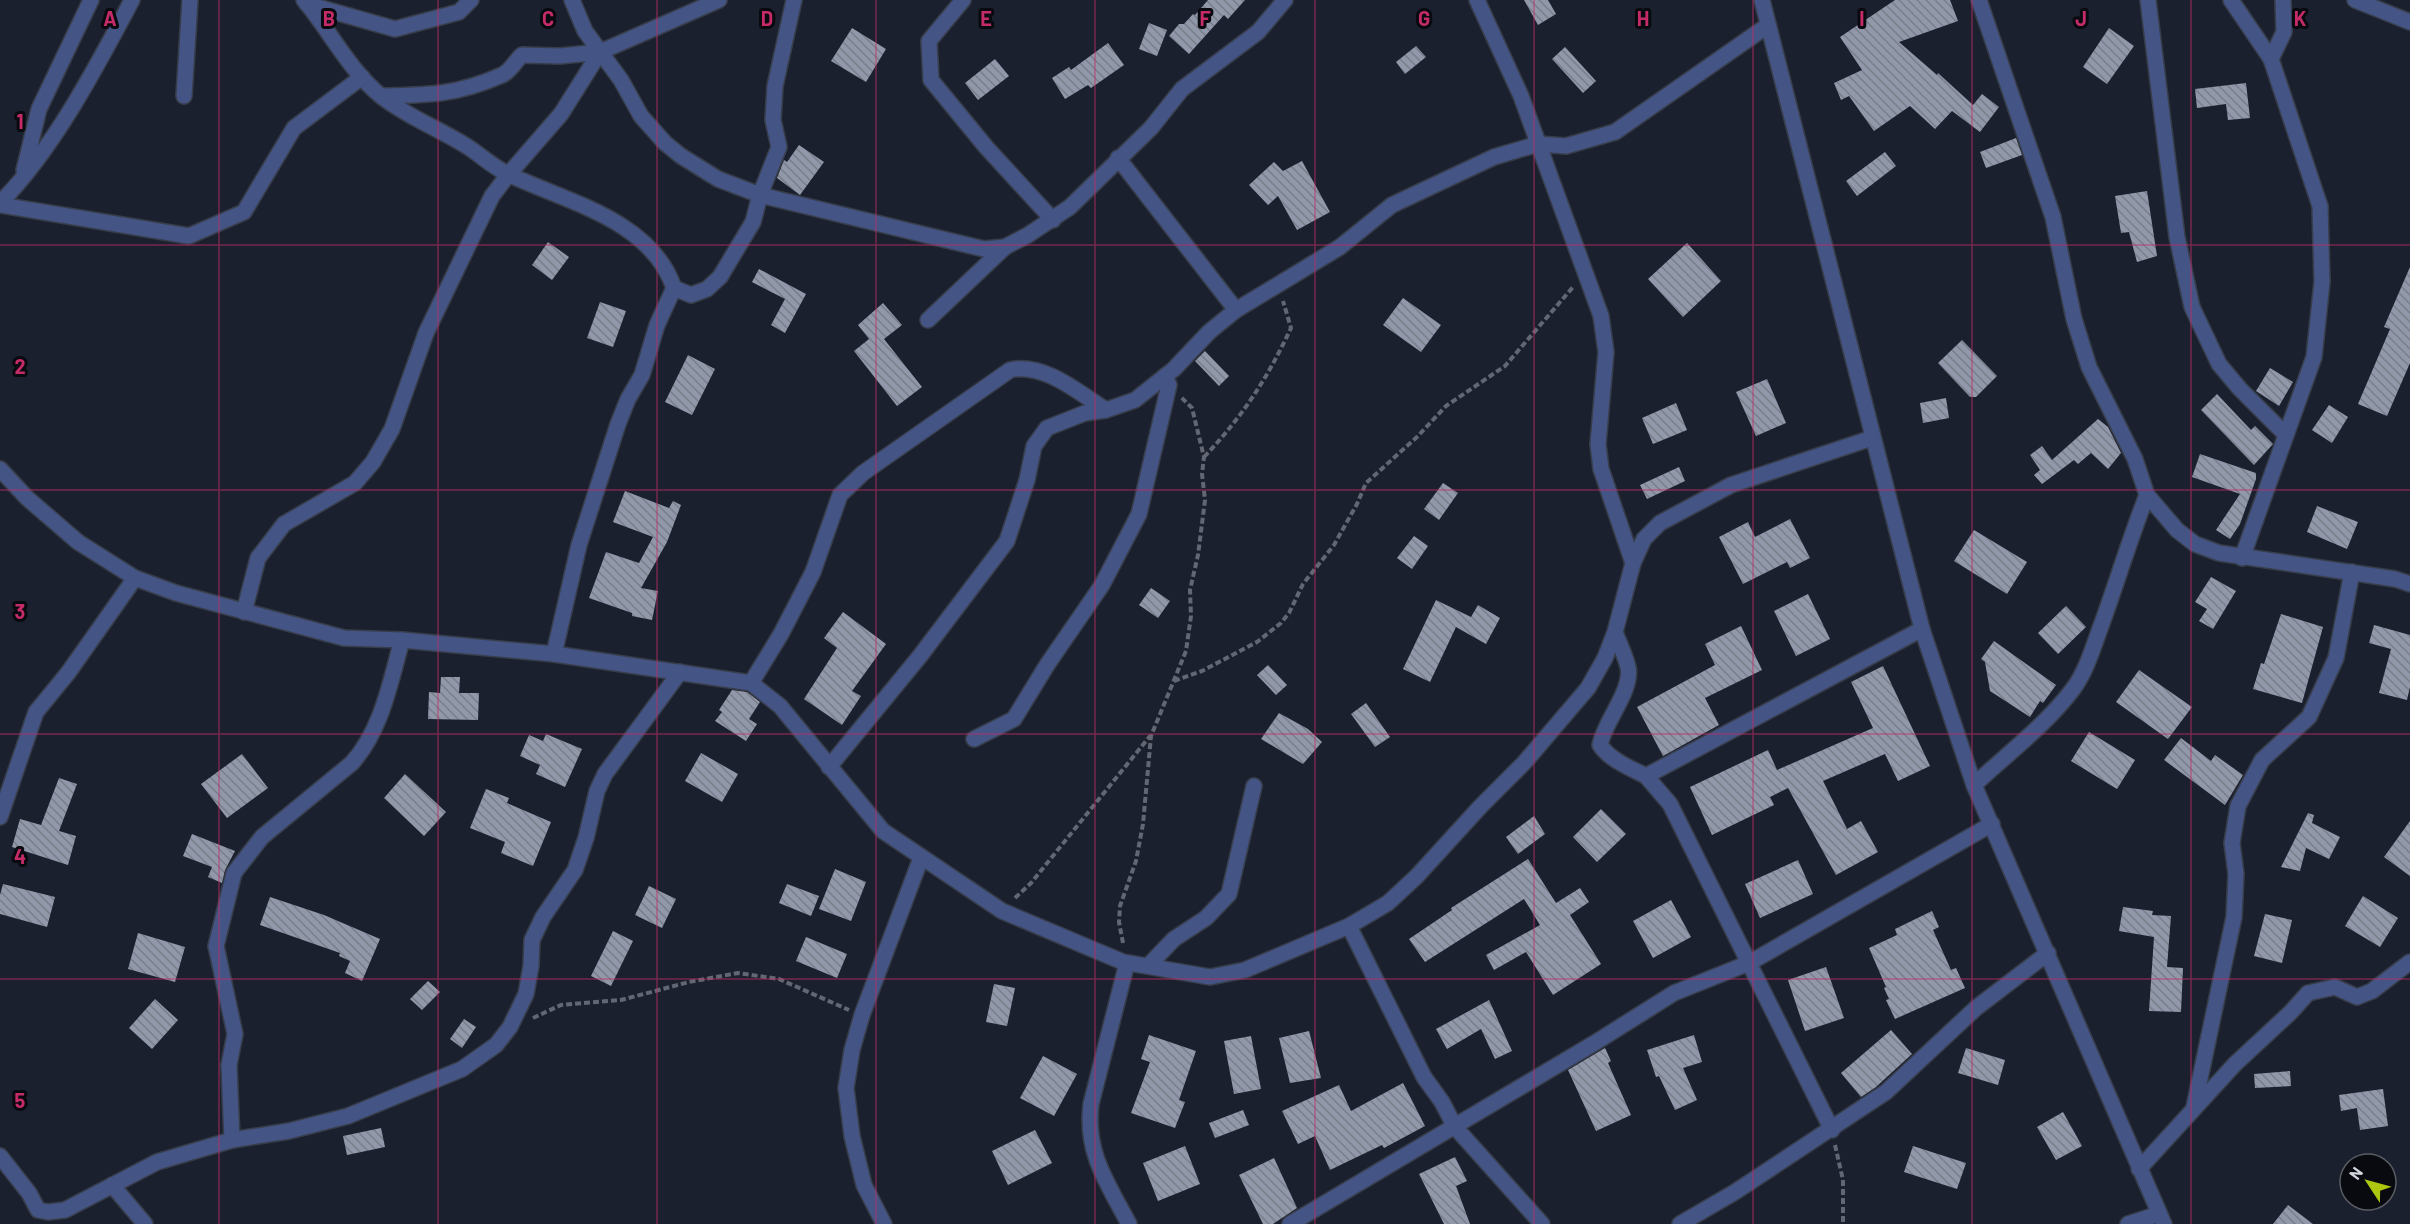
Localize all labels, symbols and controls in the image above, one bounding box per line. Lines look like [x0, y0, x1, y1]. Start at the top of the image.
text: A [103, 6, 117, 30]
text: B [323, 6, 335, 30]
text: C [542, 6, 554, 30]
text: D [761, 6, 773, 30]
text: E [980, 6, 992, 30]
text: F [1199, 6, 1211, 30]
text: G [1418, 6, 1430, 30]
text: H [1637, 6, 1649, 30]
text: I [1859, 6, 1865, 30]
text: J [2075, 6, 2087, 30]
text: K [2294, 6, 2307, 30]
text: 1 [16, 109, 24, 133]
text: 2 [14, 354, 26, 378]
text: 3 [15, 599, 25, 623]
text: 4 [14, 844, 26, 868]
text: 5 [15, 1088, 26, 1112]
north arrow [2338, 1152, 2398, 1212]
text: N [2345, 1163, 2366, 1183]

